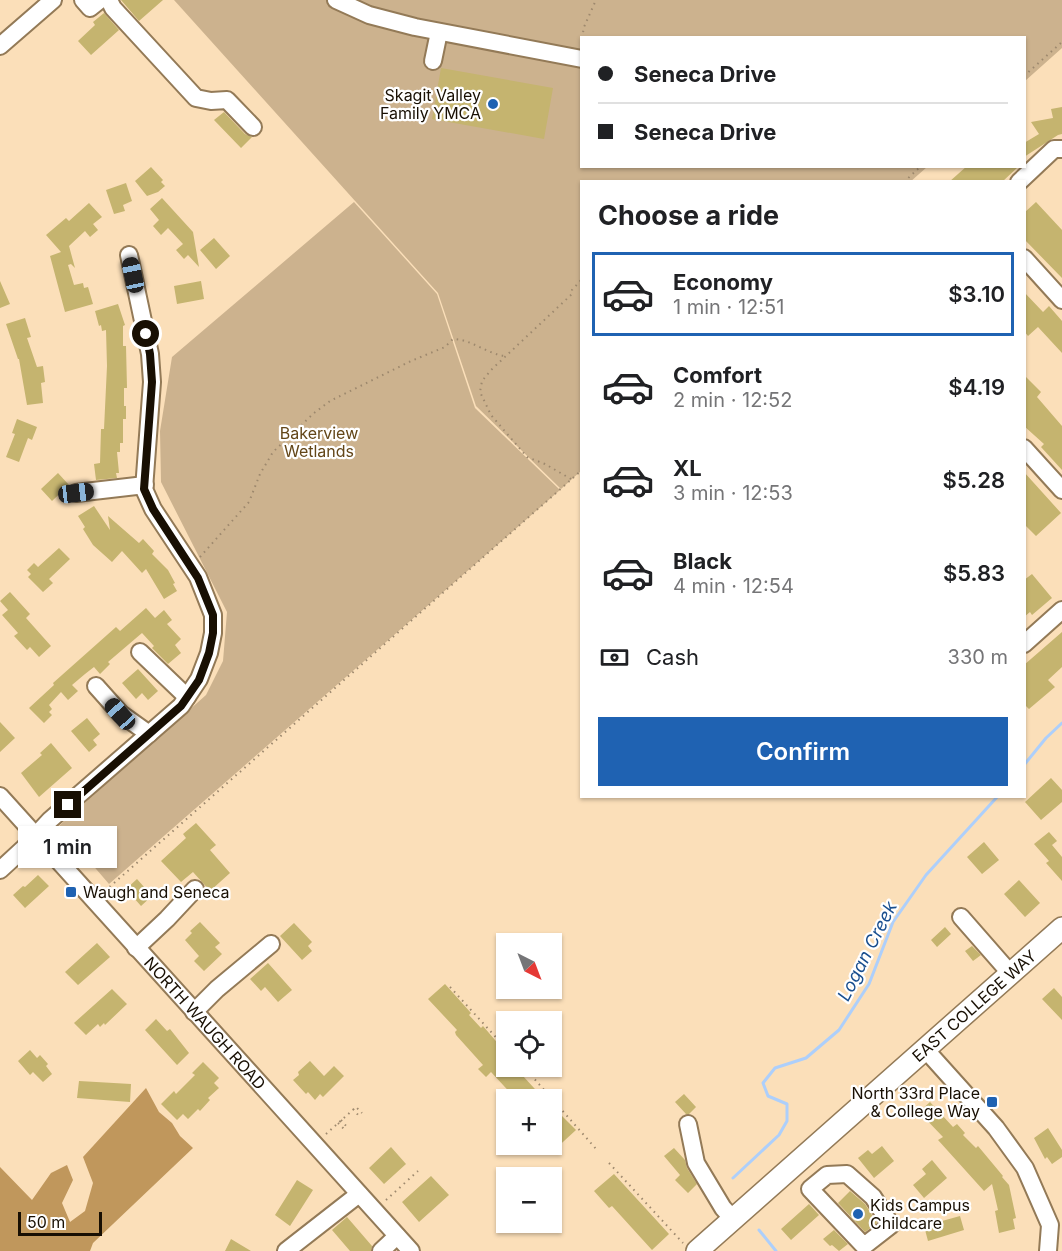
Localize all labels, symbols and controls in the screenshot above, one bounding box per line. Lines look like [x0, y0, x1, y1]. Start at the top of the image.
text: Seneca Drive [634, 61, 776, 87]
place label: Skagit Valley Family YMCA [380, 85, 481, 123]
marker: Skagit Valley Family YMCA [486, 97, 500, 111]
text: Seneca Drive [634, 119, 776, 145]
text: Choose a ride [598, 199, 779, 232]
car [120, 256, 146, 294]
icon: car [601, 267, 655, 321]
text: Economy [673, 269, 773, 295]
text: $3.10 [948, 281, 1005, 307]
text: 1 min · 12:51 [673, 295, 784, 319]
route start [132, 320, 159, 347]
icon: car [601, 360, 655, 414]
text: Comfort [673, 362, 762, 388]
text: $4.19 [948, 374, 1005, 400]
text: 2 min · 12:52 [673, 388, 792, 412]
park label: Bakerview Wetlands [280, 423, 358, 461]
icon: car [601, 453, 655, 507]
text: XL [673, 455, 702, 481]
text: $5.28 [943, 467, 1005, 493]
text: 3 min · 12:53 [673, 481, 793, 505]
car [57, 482, 95, 504]
icon: car [601, 546, 655, 600]
text: Black [673, 548, 732, 574]
text: $5.83 [943, 560, 1005, 586]
text: 4 min · 12:54 [673, 574, 794, 598]
icon: cash [598, 641, 631, 674]
text: Cash [646, 644, 699, 670]
text: 330 m [948, 645, 1008, 669]
car [101, 695, 139, 733]
button: Confirm [598, 717, 1008, 786]
route end [54, 791, 81, 818]
callout: 1 min [19, 826, 118, 868]
text: 1 min [43, 835, 92, 859]
place label: Waugh and Seneca [83, 882, 230, 902]
marker: Waugh and Seneca [64, 885, 78, 899]
water label: Logan Creek [833, 897, 902, 1004]
north arrow [496, 933, 562, 999]
map controls [496, 933, 562, 1233]
street label: EAST COLLEGE WAY [908, 946, 1040, 1066]
street label: NORTH WAUGH ROAD [140, 953, 270, 1093]
button: locate [496, 1011, 562, 1077]
place label: North 33rd Place & College Way [852, 1083, 980, 1121]
button: + [496, 1089, 562, 1155]
marker: North 33rd Place & College Way [985, 1095, 999, 1109]
button: − [496, 1167, 562, 1233]
place label: Kids Campus Childcare [870, 1195, 970, 1233]
marker: Kids Campus Childcare [851, 1207, 865, 1221]
scale bar [18, 1209, 102, 1236]
text: 50 m [27, 1212, 65, 1232]

